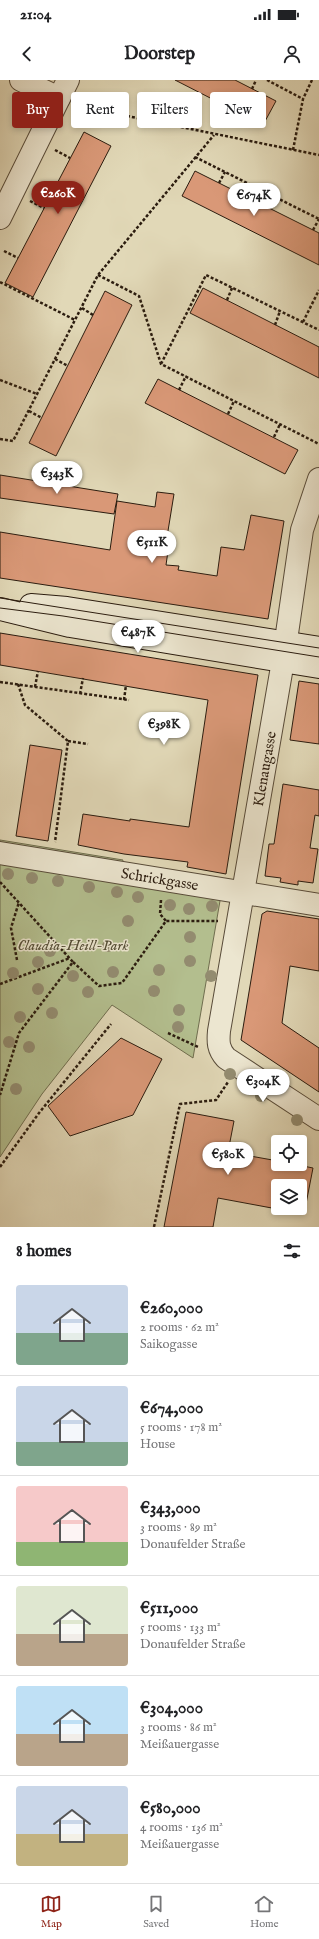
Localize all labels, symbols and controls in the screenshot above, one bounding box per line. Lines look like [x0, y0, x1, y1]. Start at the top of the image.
text: 21:04 [20, 5, 51, 24]
icon: back [16, 43, 38, 65]
text: Doorstep [124, 43, 195, 66]
icon: person [281, 43, 303, 65]
chip: Buy [12, 92, 63, 128]
chip: Rent [71, 92, 129, 128]
chip: Filters [137, 92, 202, 128]
chip: New [210, 92, 266, 128]
pin: €260K [30, 181, 86, 215]
pin: €674K [226, 183, 282, 217]
text: €260K [41, 185, 76, 202]
text: €674K [237, 187, 271, 204]
pin: €343K [29, 461, 85, 495]
text: €343K [40, 465, 74, 482]
pin: €511K [124, 530, 180, 564]
text: €511K [136, 534, 168, 551]
pin: €487K [110, 620, 166, 654]
text: €487K [121, 624, 155, 641]
pin: €398K [136, 712, 192, 746]
text: €398K [148, 716, 180, 733]
street label: Klenaugasse [249, 730, 281, 808]
street label: Schrickgasse [120, 863, 200, 895]
park label: Claudia-Heill-Park [18, 936, 128, 955]
pin: €304K [235, 1069, 291, 1103]
text: €304K [246, 1073, 280, 1090]
map controls [271, 1135, 307, 1215]
button: locate [271, 1135, 307, 1171]
pin: €580K [200, 1142, 256, 1176]
text: €580K [211, 1146, 245, 1163]
button: layers [271, 1179, 307, 1215]
icon: filters [281, 1240, 303, 1262]
text: 8 homes [16, 1241, 71, 1262]
text: €260,000 [140, 1298, 203, 1319]
icon: home [48, 1301, 96, 1349]
text: 2 rooms · 62 m² [140, 1319, 219, 1336]
text: Saikogasse [140, 1336, 197, 1353]
text: €674,000 [140, 1398, 203, 1419]
icon: home [48, 1402, 96, 1450]
text: 5 rooms · 178 m² [140, 1419, 222, 1436]
text: House [140, 1436, 175, 1453]
text: €343,000 [140, 1498, 201, 1519]
icon: home [48, 1502, 96, 1550]
text: 3 rooms · 89 m² [140, 1519, 217, 1536]
text: Donaufelder Straße [140, 1536, 246, 1553]
text: €511,000 [140, 1598, 198, 1619]
icon: home [48, 1602, 96, 1650]
text: 5 rooms · 133 m² [140, 1619, 221, 1636]
text: Donaufelder Straße [140, 1636, 246, 1653]
text: €304,000 [140, 1698, 203, 1719]
icon: home [48, 1702, 96, 1750]
text: 3 rooms · 86 m² [140, 1719, 217, 1736]
text: Meißauergasse [140, 1736, 219, 1753]
text: €580,000 [140, 1798, 201, 1819]
icon: home [48, 1802, 96, 1850]
text: 4 rooms · 136 m² [140, 1819, 223, 1836]
text: Meißauergasse [140, 1836, 219, 1853]
tab: Map [40, 1893, 62, 1931]
tab: Saved [143, 1893, 169, 1931]
tab: Home [250, 1893, 279, 1931]

